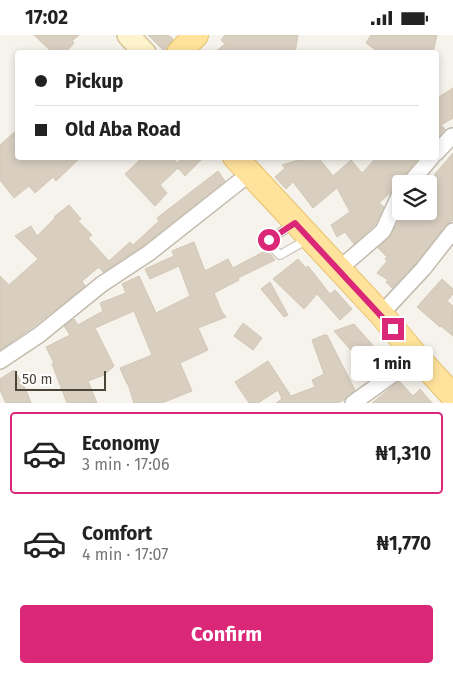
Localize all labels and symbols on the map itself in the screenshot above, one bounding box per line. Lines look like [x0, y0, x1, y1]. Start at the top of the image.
route start [258, 229, 280, 251]
route end [382, 318, 404, 340]
callout: 1 min [352, 347, 434, 381]
scale bar [15, 368, 106, 391]

